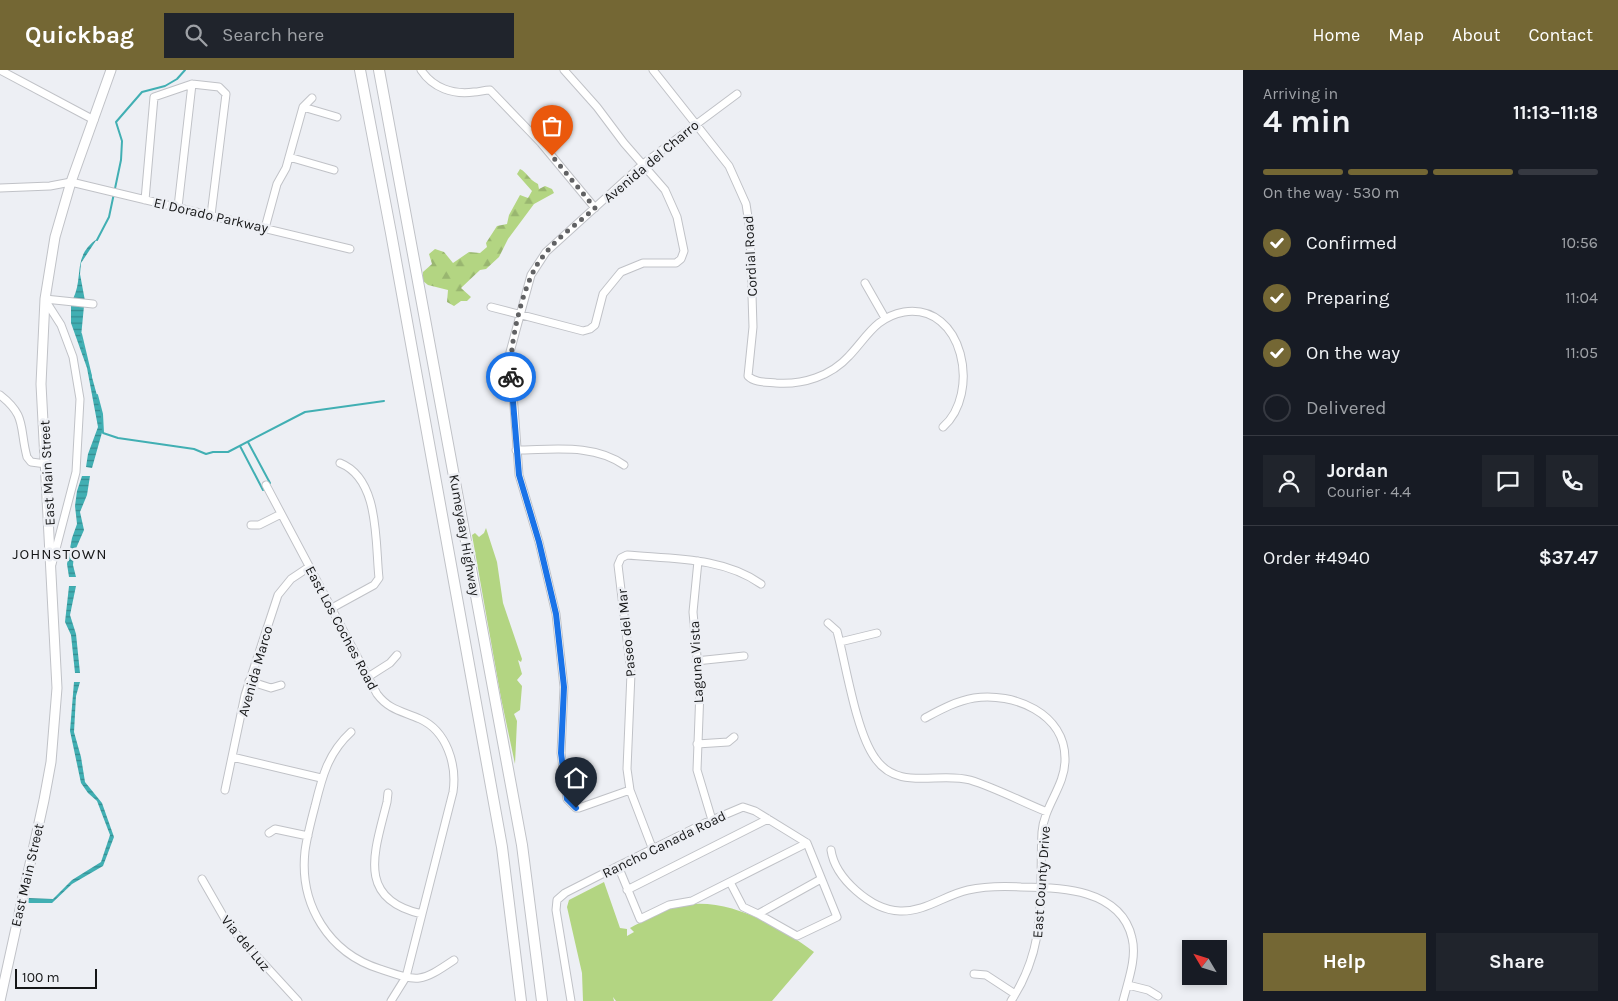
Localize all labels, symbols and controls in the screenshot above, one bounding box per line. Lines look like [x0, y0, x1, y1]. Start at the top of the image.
search box [164, 13, 514, 58]
text: Quickbag [25, 21, 134, 49]
icon: search [182, 21, 210, 49]
text: Search here [222, 24, 324, 46]
text: Home [1312, 24, 1360, 46]
text: Map [1388, 24, 1424, 46]
text: About [1452, 24, 1501, 46]
text: Contact [1529, 24, 1593, 46]
text: Arriving in [1263, 84, 1338, 103]
text: 11:13–11:18 [1513, 102, 1598, 124]
text: 4 min [1263, 103, 1351, 140]
pin [531, 105, 573, 156]
icon: bag [538, 112, 566, 140]
street label: Avenida del Charro [600, 117, 702, 206]
text: On the way · 530 m [1263, 183, 1400, 202]
street label: El Dorado Parkway [152, 194, 270, 237]
street label: Cordial Road [740, 215, 761, 297]
icon: check [1263, 229, 1291, 257]
text: Confirmed [1306, 232, 1397, 254]
text: 10:56 [1561, 233, 1598, 252]
icon: check [1263, 284, 1291, 312]
text: Preparing [1306, 287, 1389, 309]
text: 11:04 [1565, 288, 1598, 307]
icon: check [1263, 339, 1291, 367]
text: On the way [1306, 342, 1400, 364]
text: 11:05 [1565, 343, 1598, 362]
courier [486, 352, 536, 402]
icon: bike [497, 363, 525, 391]
text: Delivered [1306, 397, 1386, 419]
street label: East Main Street [36, 420, 59, 526]
button: person [1263, 455, 1315, 507]
button: chat [1482, 455, 1534, 507]
button: phone [1546, 455, 1598, 507]
text: Jordan [1327, 460, 1388, 482]
street label: Kumeyaay Highway [445, 473, 484, 598]
text: Courier · 4.4 [1327, 482, 1411, 501]
district label: JOHNSTOWN [13, 545, 107, 563]
text: Order #4940 [1263, 547, 1370, 569]
text: $37.47 [1539, 547, 1598, 569]
street label: East Los Coches Road [302, 563, 382, 693]
street label: Paseo del Mar [613, 587, 640, 678]
street label: Laguna Vista [686, 620, 707, 704]
street label: Avenida Marco [234, 624, 277, 718]
pin [555, 757, 597, 808]
icon: home [562, 764, 590, 792]
street label: Rancho Canada Road [600, 807, 729, 882]
street label: East Main Street [7, 822, 48, 928]
street label: East County Drive [1029, 825, 1054, 939]
street label: Via del Luz [217, 912, 274, 975]
button: Help [1263, 933, 1426, 991]
button: Share [1436, 933, 1598, 991]
north arrow [1182, 940, 1228, 985]
map controls [1182, 940, 1227, 985]
scale bar [15, 966, 98, 989]
text: 100 m [22, 969, 60, 986]

